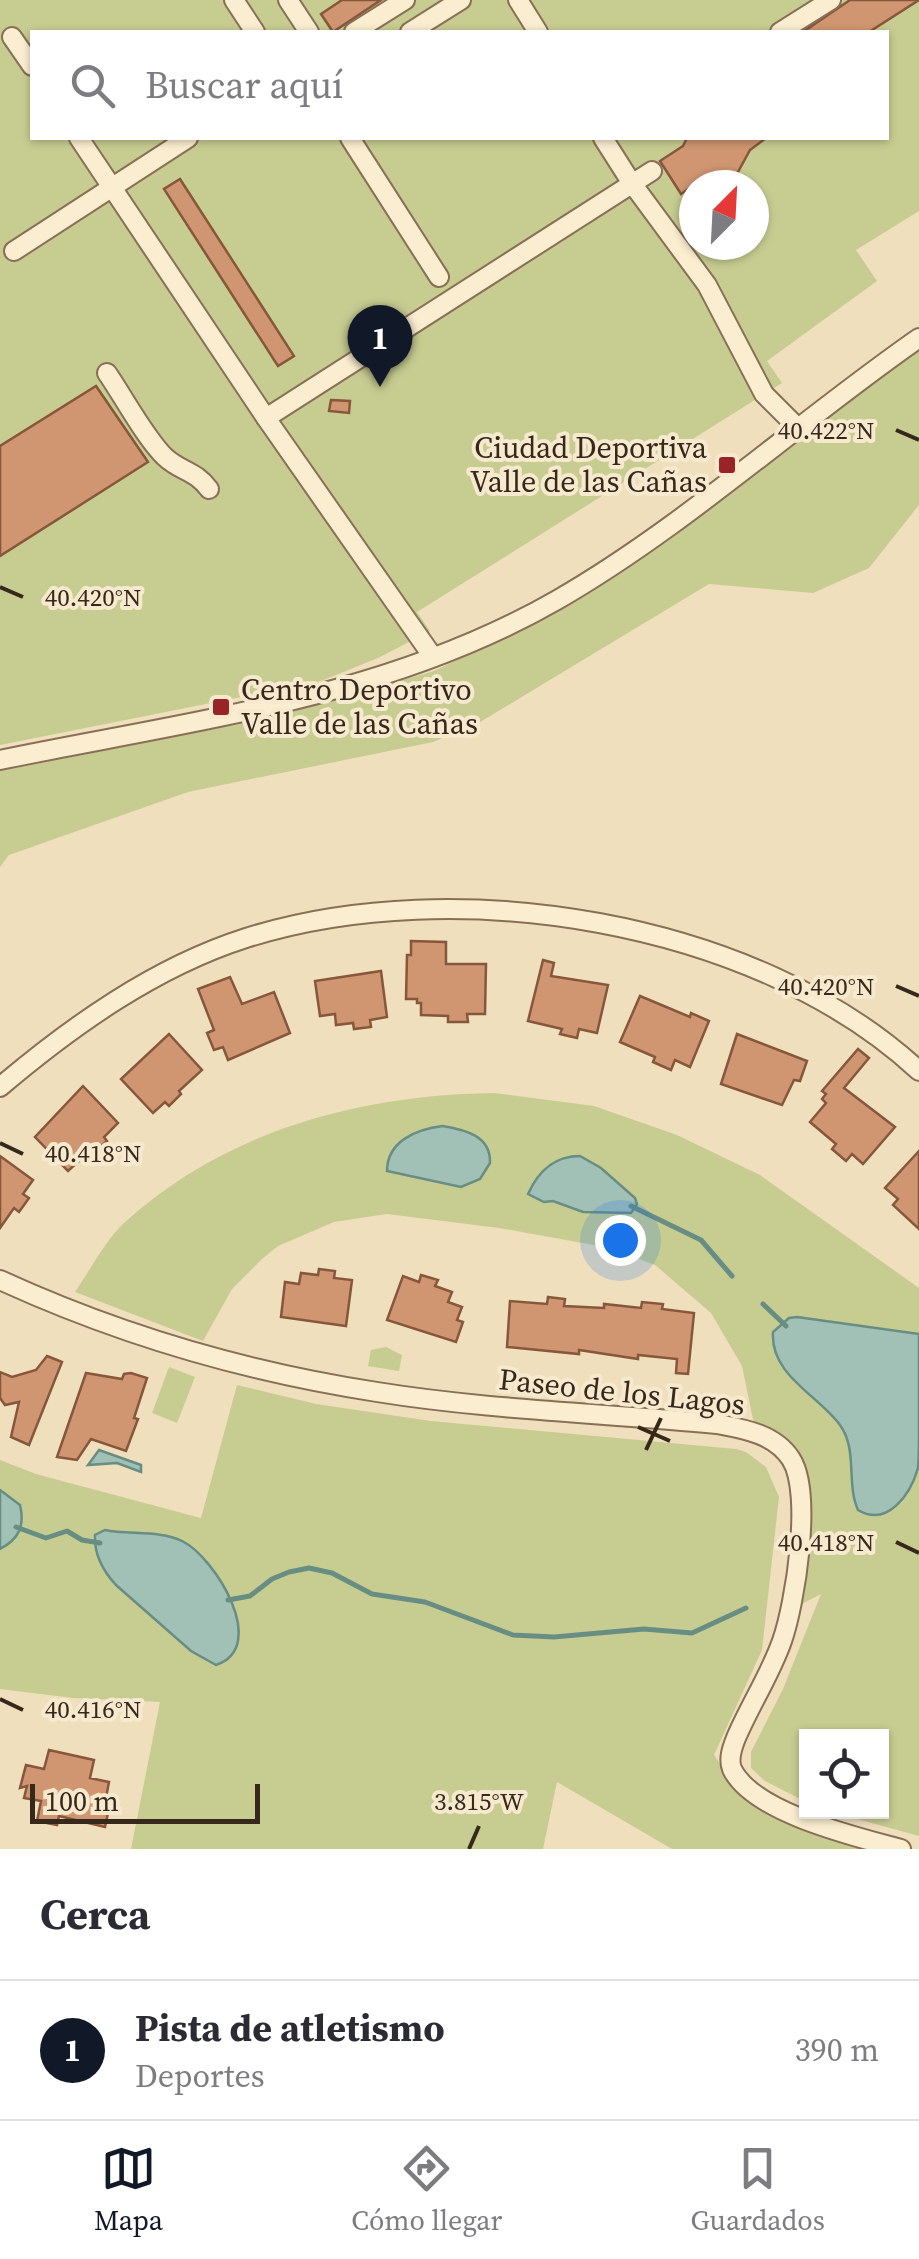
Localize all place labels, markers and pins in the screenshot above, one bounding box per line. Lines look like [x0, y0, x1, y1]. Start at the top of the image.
pin: 1 [348, 304, 412, 387]
place label: Ciudad Deportiva Valle de las Cañas [470, 427, 708, 502]
marker: Ciudad Deportiva Valle de las Cañas [716, 454, 738, 476]
place label: Centro Deportivo Valle de las Cañas [241, 669, 478, 744]
marker: Centro Deportivo Valle de las Cañas [210, 696, 232, 718]

